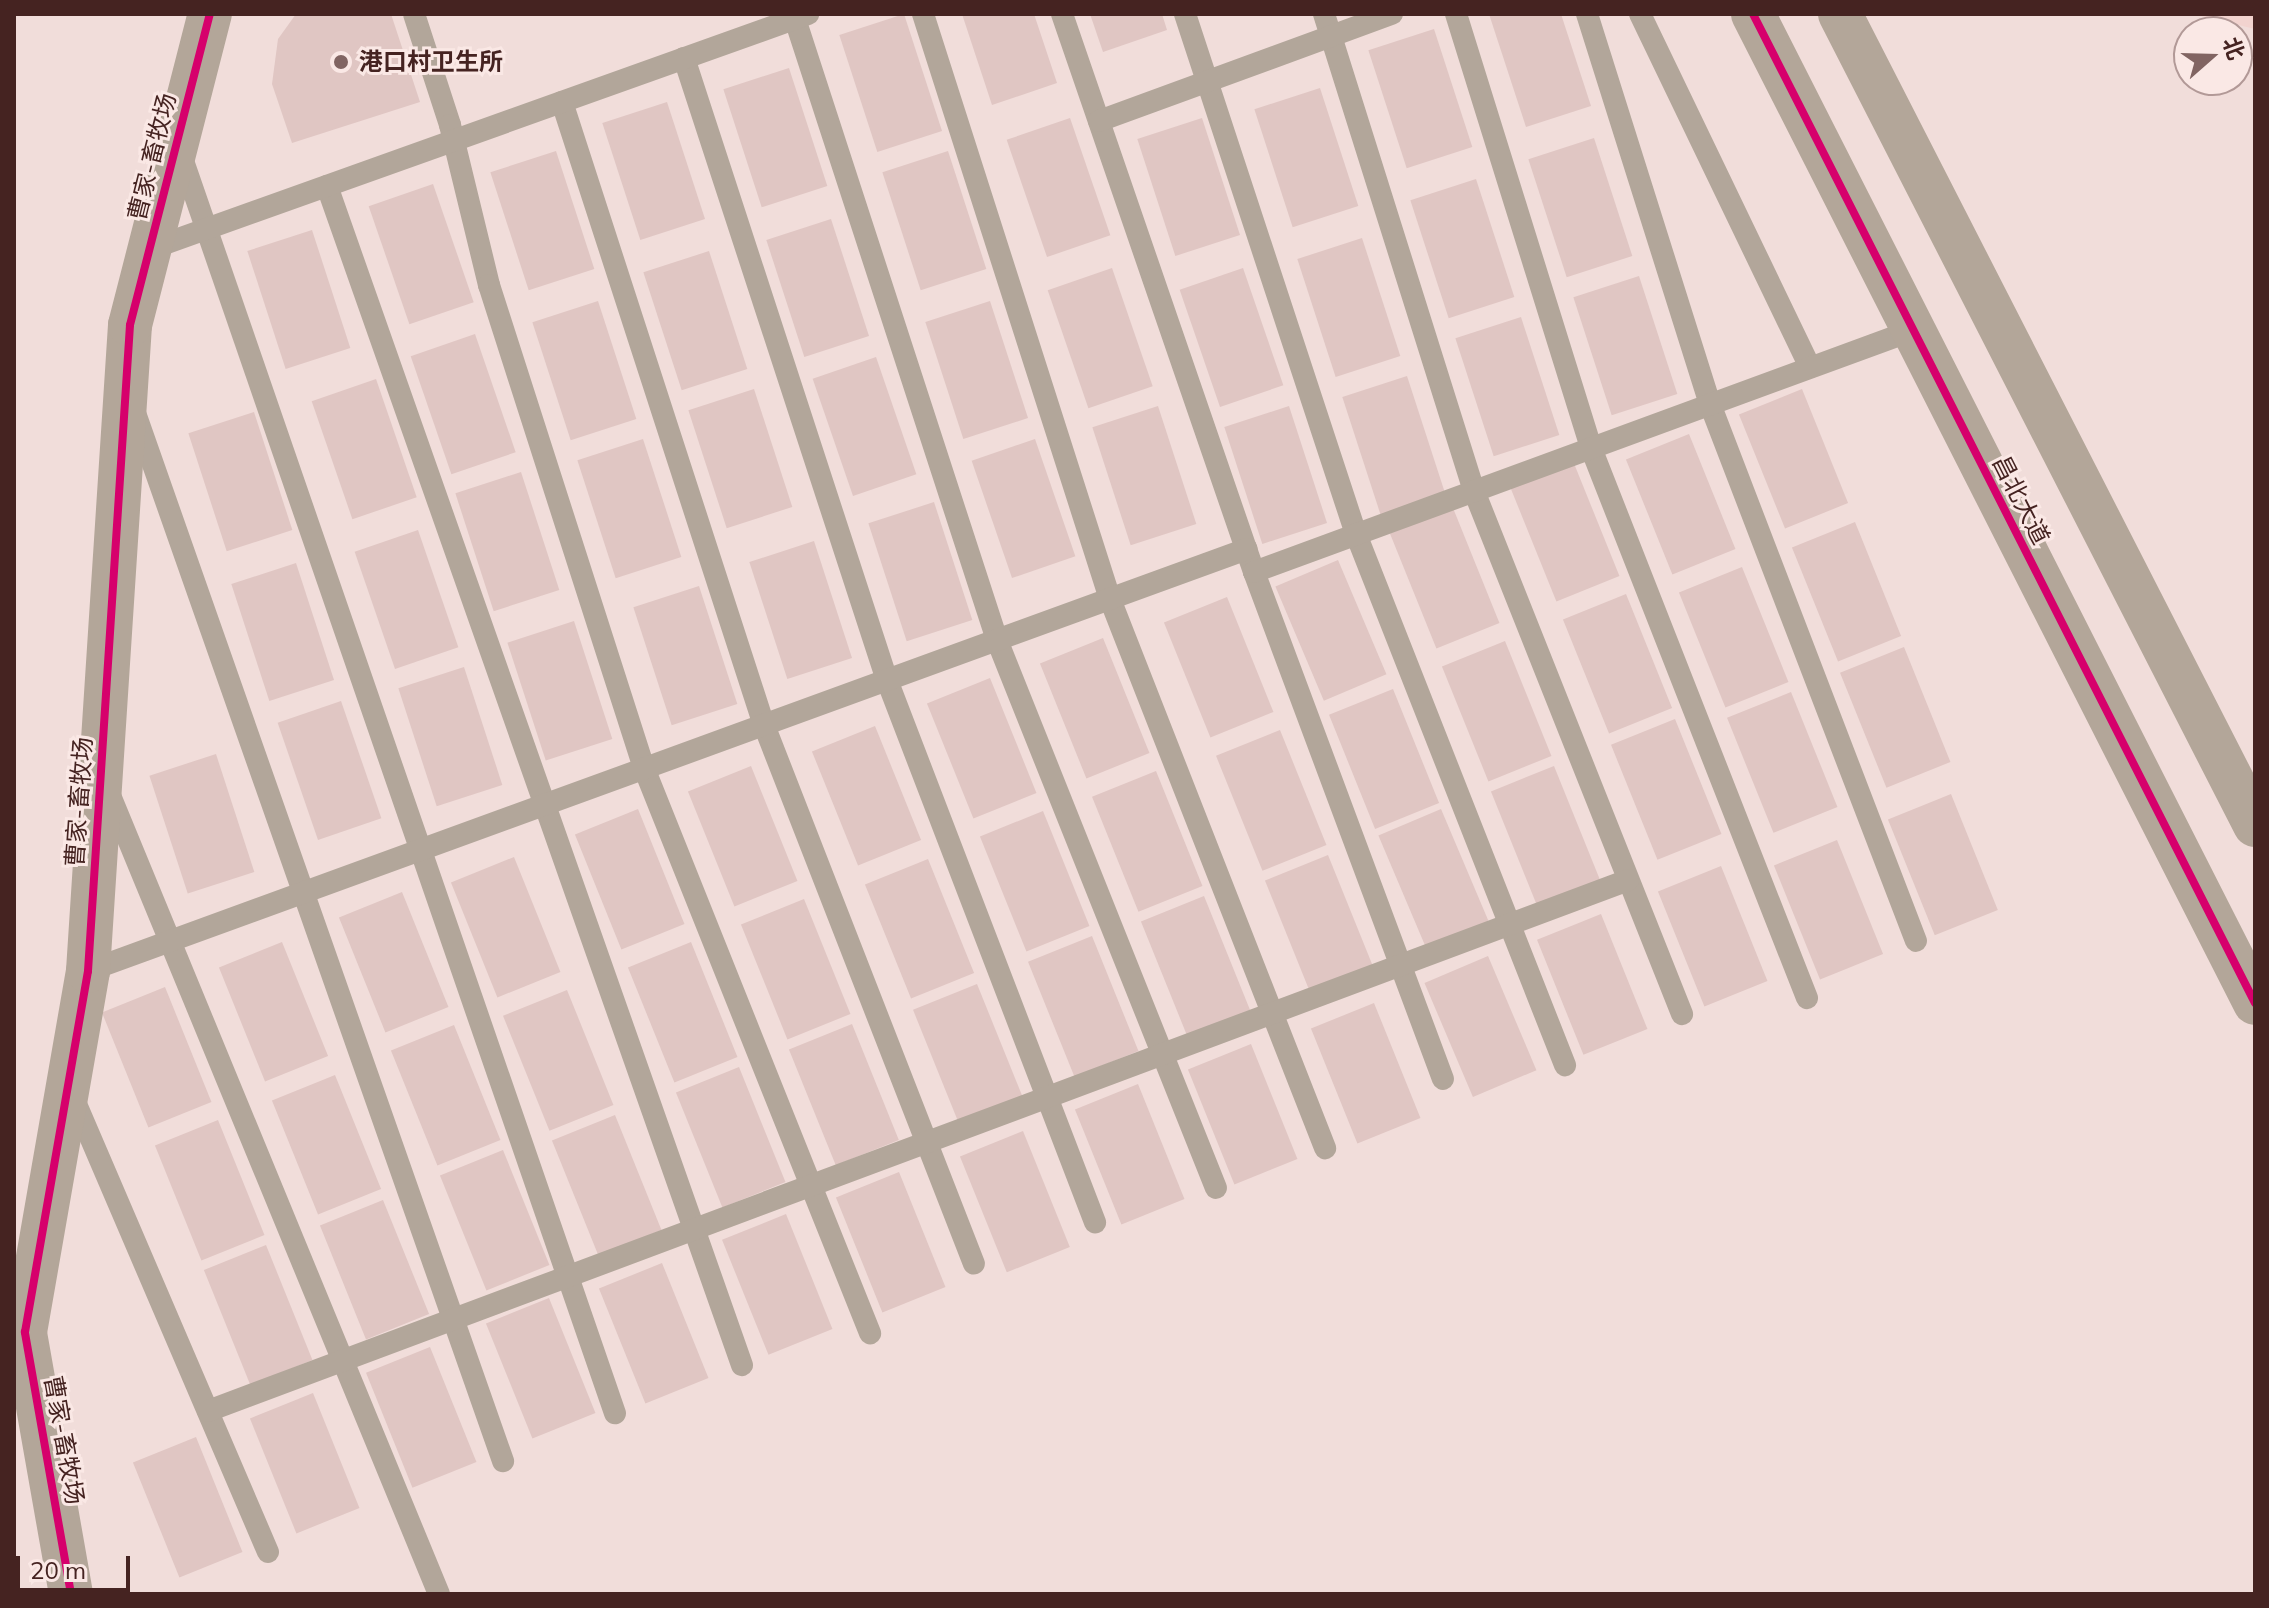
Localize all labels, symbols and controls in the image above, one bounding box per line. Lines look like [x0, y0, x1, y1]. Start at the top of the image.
north arrow [2173, 16, 2253, 96]
text: 北 [2217, 33, 2251, 64]
place label: 港口村卫生所 [359, 48, 503, 76]
marker: 港口村卫生所 [330, 51, 352, 73]
street label: 曹家-畜牧场 [122, 90, 182, 224]
street label: 昌北大道 [1986, 451, 2056, 549]
street label: 曹家-畜牧场 [60, 736, 98, 868]
street label: 曹家-畜牧场 [39, 1373, 89, 1507]
scale bar [20, 1540, 134, 1590]
text: 20 m [30, 1555, 86, 1585]

